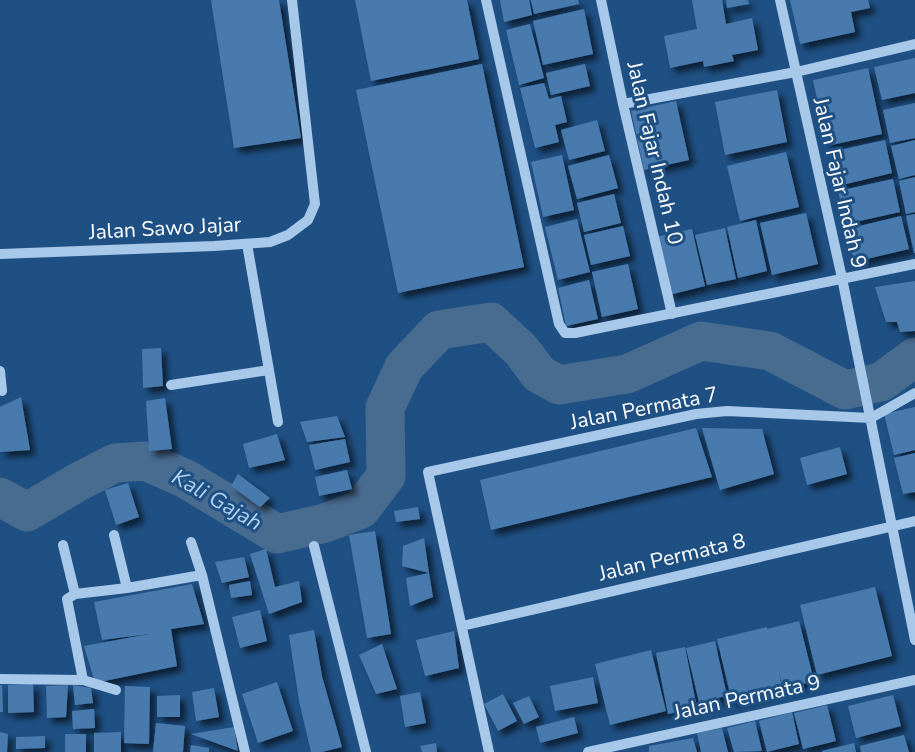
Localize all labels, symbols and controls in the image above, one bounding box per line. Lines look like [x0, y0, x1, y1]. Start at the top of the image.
street label: Jalan Fajar Indah 10 [620, 58, 690, 247]
street label: Jalan Fajar Indah 9 [807, 94, 873, 271]
street label: Jalan Sawo Jajar [87, 210, 242, 246]
street label: Jalan Permata 7 [567, 380, 720, 436]
water label: Kali Gajah [166, 462, 268, 538]
street label: Jalan Permata 8 [595, 527, 748, 588]
street label: Jalan Permata 9 [670, 668, 823, 726]

